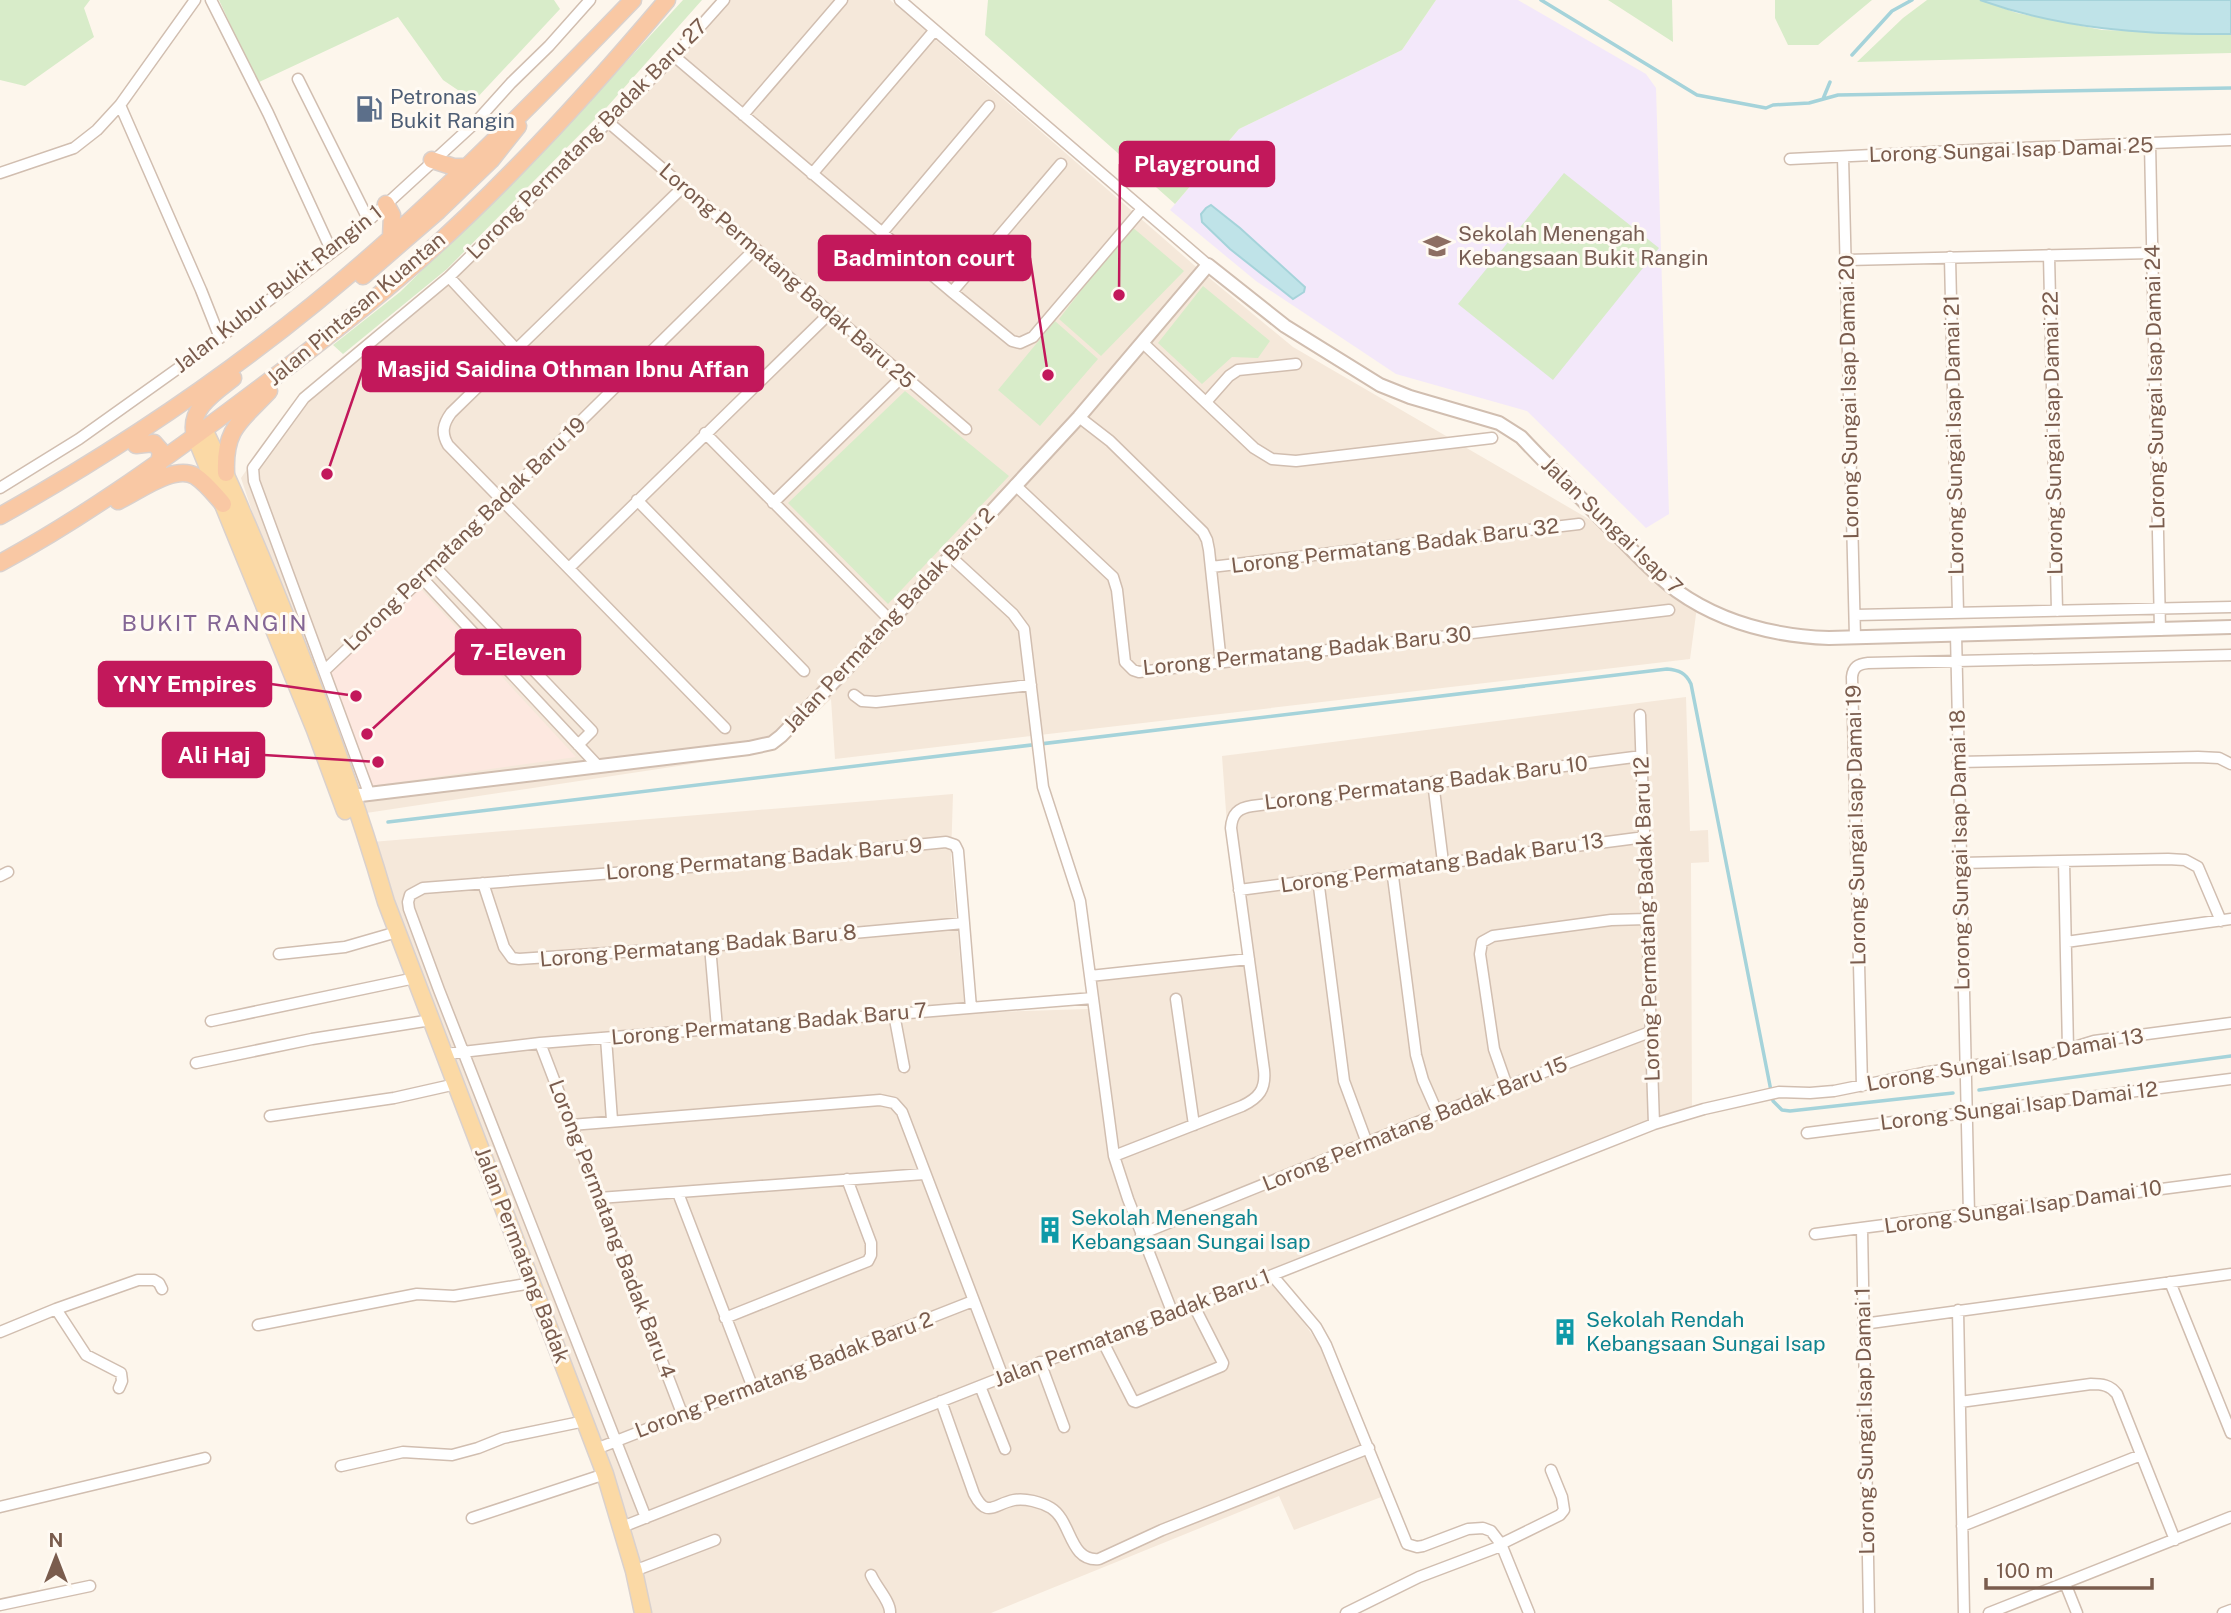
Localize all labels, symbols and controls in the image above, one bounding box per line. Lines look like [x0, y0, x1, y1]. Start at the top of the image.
street label: Lorong Permatang Badak Baru 27 [461, 13, 712, 264]
place label: Petronas Bukit Rangin [390, 84, 515, 133]
fuel station icon: Petronas Bukit Rangin [354, 94, 384, 124]
street label: Lorong Sungai Isap Damai 25 [1868, 132, 2154, 167]
callout: Playground [1120, 142, 1274, 186]
text: Playground [1134, 150, 1260, 177]
street label: Lorong Permatang Badak Baru 25 [654, 158, 920, 393]
street label: Jalan Kubur Bukit Rangin 1 [169, 199, 387, 378]
place label: Sekolah Menengah Kebangsaan Bukit Rangin [1458, 221, 1708, 270]
street label: Jalan Pintasan Kuantan [261, 227, 450, 391]
school or university icon: Sekolah Menengah Kebangsaan Bukit Rangin [1422, 231, 1452, 261]
callout: Badminton court [819, 236, 1030, 280]
text: Badminton court [833, 244, 1015, 271]
street label: Lorong Sungai Isap Damai 24 [2140, 245, 2169, 530]
street label: Lorong Sungai Isap Damai 20 [1834, 255, 1863, 539]
street label: Lorong Sungai Isap Damai 22 [2038, 291, 2067, 575]
street label: Lorong Sungai Isap Damai 21 [1939, 295, 1968, 575]
callout: Masjid Saidina Othman Ibnu Affan [363, 347, 763, 391]
text: Masjid Saidina Othman Ibnu Affan [377, 355, 749, 382]
street label: Lorong Permatang Badak Baru 19 [339, 411, 591, 656]
street label: Jalan Sungai Isap 7 [1537, 452, 1688, 599]
street label: Jalan Permatang Badak Baru 2 [778, 502, 999, 737]
street label: Lorong Permatang Badak Baru 32 [1230, 513, 1560, 578]
district label: BUKIT RANGIN [122, 609, 309, 636]
street label: Lorong Permatang Badak Baru 30 [1141, 621, 1472, 680]
callout: 7-Eleven [456, 630, 580, 674]
text: 7-Eleven [470, 638, 566, 665]
callout: YNY Empires [99, 662, 271, 706]
text: YNY Empires [113, 670, 257, 697]
street label: Lorong Sungai Isap Damai 19 [1841, 685, 1870, 965]
street label: Lorong Sungai Isap Damai 18 [1945, 709, 1974, 991]
callout: Ali Haj [163, 733, 264, 777]
text: Ali Haj [178, 741, 250, 768]
street label: Lorong Permatang Badak Baru 10 [1263, 750, 1589, 815]
street label: Lorong Permatang Badak Baru 12 [1628, 756, 1665, 1082]
street label: Lorong Permatang Badak Baru 13 [1279, 827, 1605, 898]
street label: Lorong Permatang Badak Baru 9 [605, 832, 923, 885]
street label: Lorong Permatang Badak Baru 8 [539, 919, 857, 972]
street label: Lorong Permatang Badak Baru 7 [610, 997, 928, 1050]
street label: Lorong Sungai Isap Damai 13 [1865, 1023, 2145, 1096]
street label: Lorong Permatang Badak Baru 15 [1259, 1051, 1571, 1196]
street label: Lorong Permatang Badak Baru 4 [544, 1076, 681, 1382]
street label: Lorong Sungai Isap Damai 12 [1878, 1076, 2159, 1135]
street label: Jalan Permatang Badak [470, 1143, 575, 1366]
street label: Lorong Sungai Isap Damai 10 [1882, 1175, 2163, 1238]
place label: Sekolah Menengah Kebangsaan Sungai Isap [1071, 1205, 1310, 1254]
building icon: Sekolah Menengah Kebangsaan Sungai Isap [1035, 1215, 1065, 1245]
street label: Jalan Permatang Badak Baru 1 [990, 1263, 1274, 1392]
street label: Lorong Sungai Isap Damai 1 [1850, 1287, 1879, 1555]
street label: Lorong Permatang Badak Baru 2 [631, 1306, 936, 1443]
place label: Sekolah Rendah Kebangsaan Sungai Isap [1586, 1307, 1825, 1356]
building icon: Sekolah Rendah Kebangsaan Sungai Isap [1550, 1317, 1580, 1347]
north arrow [21, 1522, 91, 1592]
text: N [49, 1529, 63, 1551]
scale bar [1986, 1546, 2152, 1590]
text: 100 m [1996, 1558, 2053, 1583]

